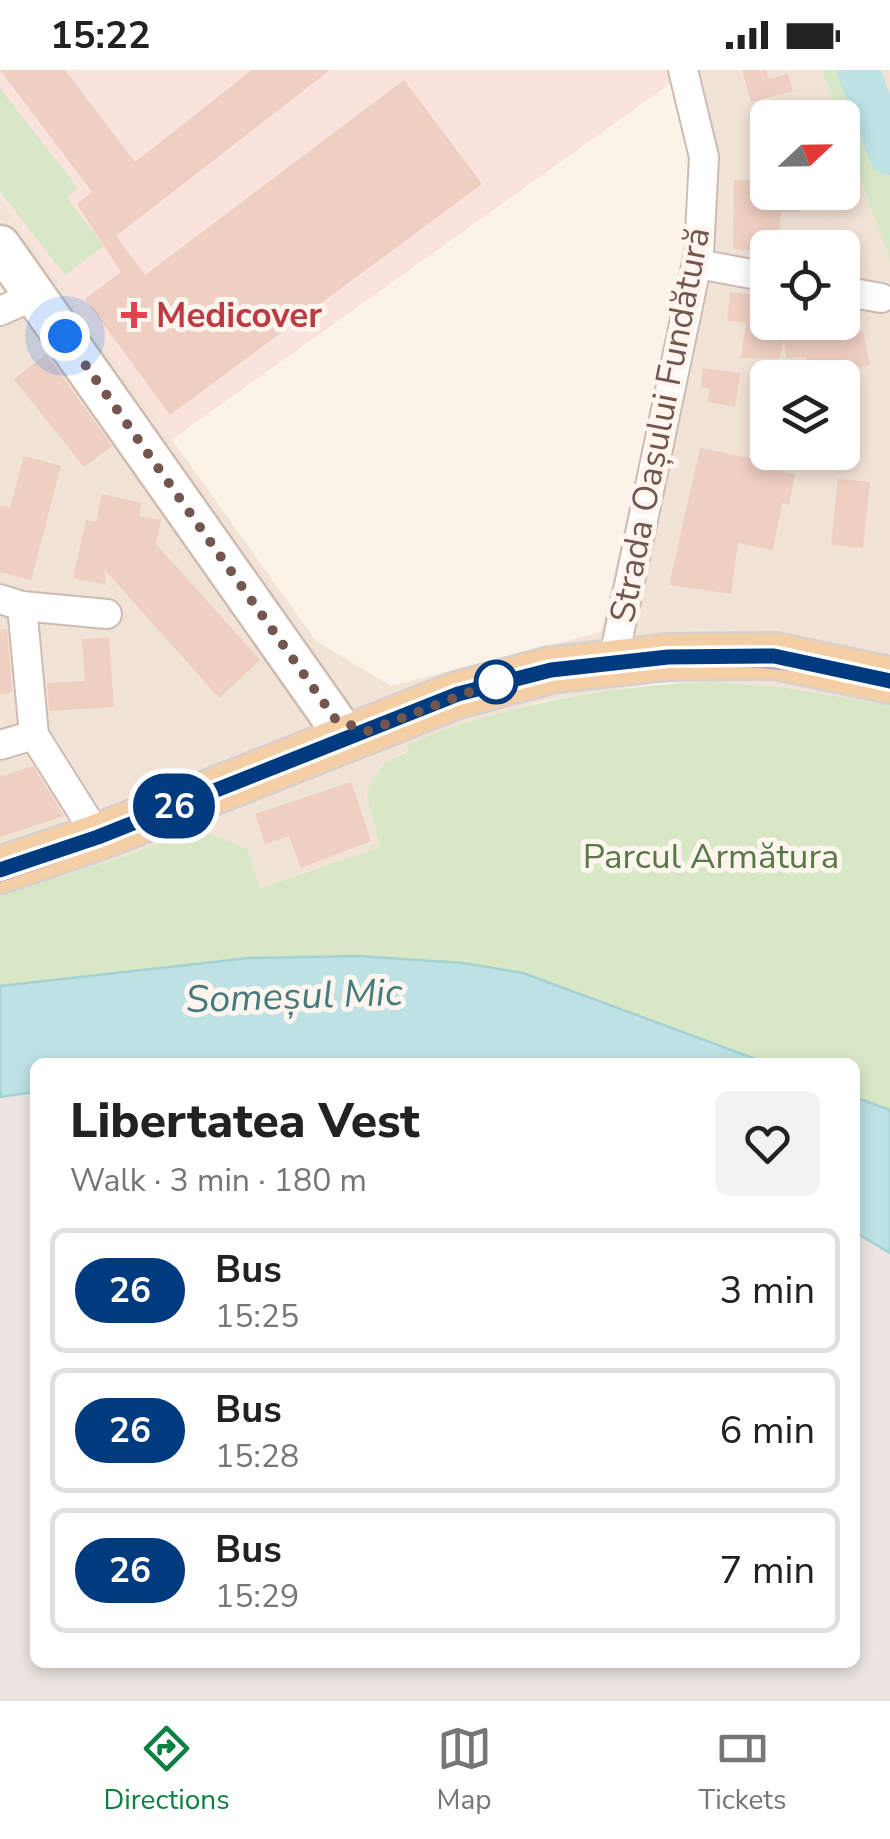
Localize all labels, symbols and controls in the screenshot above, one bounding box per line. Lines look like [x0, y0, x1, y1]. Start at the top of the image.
text: 15:22 [50, 10, 151, 61]
north arrow [750, 100, 860, 210]
map controls [750, 100, 860, 470]
street label: Strada Oașului Fundătură [599, 223, 721, 627]
button: locate [750, 230, 860, 340]
place label: Medicover [156, 292, 322, 339]
marker: Medicover [121, 302, 147, 328]
your location [40, 311, 90, 361]
button: layers [750, 360, 860, 470]
unlabelled marker [475, 661, 517, 703]
line badge: 26 [129, 774, 219, 838]
text: 26 [153, 783, 195, 830]
park label: Parcul Armătura [583, 833, 839, 880]
water label: Someșul Mic [185, 967, 404, 1025]
text: Libertatea Vest [70, 1088, 420, 1154]
button: heart [715, 1091, 820, 1196]
text: Walk · 3 min · 180 m [70, 1159, 367, 1202]
text: Bus [215, 1244, 282, 1295]
text: 3 min [720, 1265, 815, 1316]
text: 26 [109, 1267, 151, 1314]
text: 15:25 [215, 1295, 299, 1338]
text: Bus [215, 1384, 282, 1435]
text: 6 min [720, 1405, 815, 1456]
text: 26 [109, 1407, 151, 1454]
text: 15:28 [215, 1435, 299, 1478]
text: Bus [215, 1524, 282, 1575]
text: 7 min [720, 1545, 815, 1596]
text: 26 [109, 1547, 151, 1594]
text: 15:29 [215, 1575, 299, 1618]
tab: Directions [103, 1721, 230, 1819]
tab: Map [437, 1721, 492, 1819]
tab: Tickets [698, 1721, 787, 1819]

